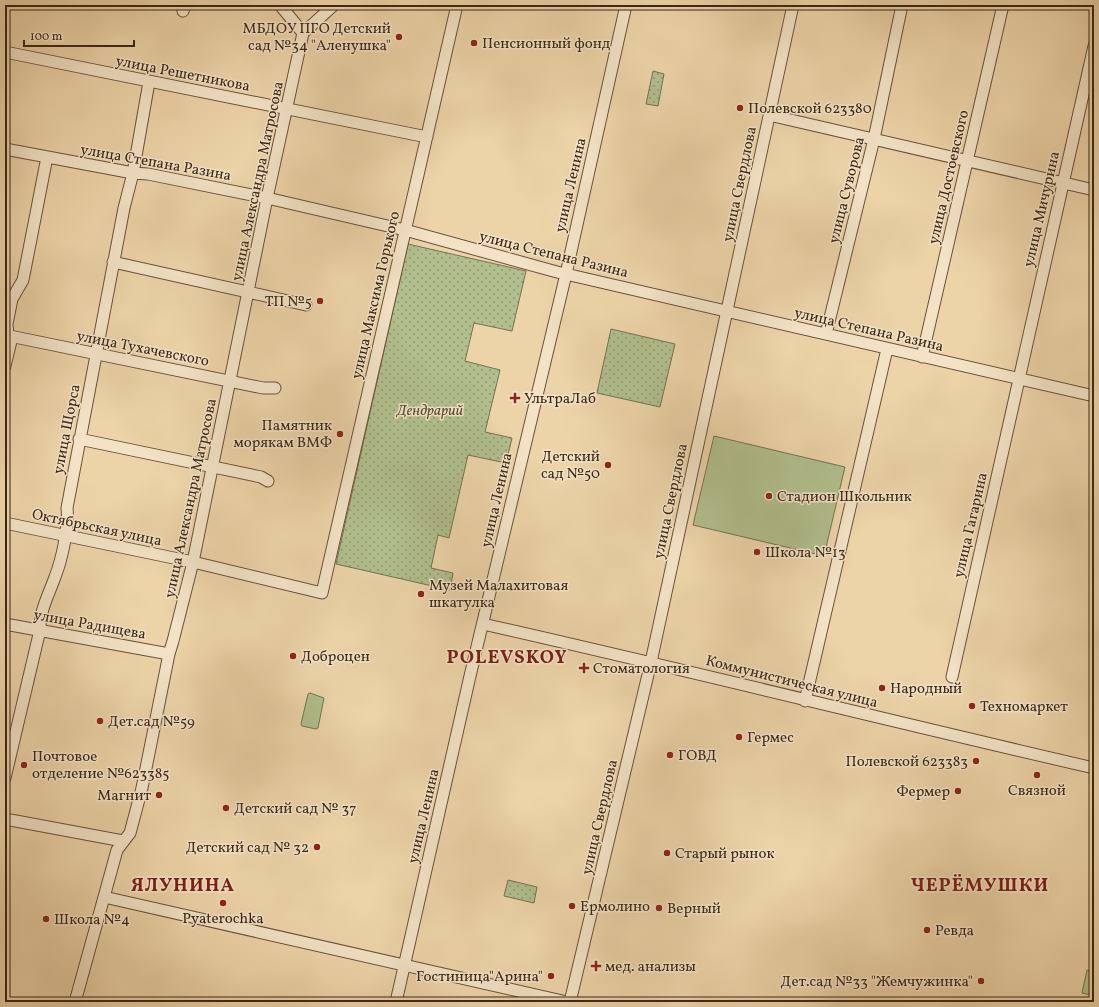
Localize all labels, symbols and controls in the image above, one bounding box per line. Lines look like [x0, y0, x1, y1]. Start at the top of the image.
place label: МБДОУ ПГО Детский сад №34 "Аленушка" [242, 19, 391, 57]
scale bar [24, 22, 134, 48]
text: 100 m [30, 29, 63, 45]
marker: МБДОУ ПГО Детский сад №34 "Аленушка" [394, 32, 404, 42]
place label: Пенсионный фонд [482, 34, 611, 55]
marker: Пенсионный фонд [469, 38, 479, 48]
street label: улица Решетникова [114, 51, 252, 98]
street label: улица Александра Матросова [227, 79, 290, 283]
place label: Полевской 623380 [748, 99, 872, 120]
marker: Полевской 623380 [735, 103, 745, 113]
street label: улица Достоевского [924, 108, 975, 247]
street label: улица Свердлова [718, 125, 763, 244]
street label: улица Суворова [824, 135, 871, 246]
street label: улица Ленина [550, 136, 593, 235]
street label: улица Степана Разина [79, 140, 233, 187]
street label: улица Мичурина [1019, 149, 1066, 269]
street label: улица Максима Горького [347, 209, 406, 381]
street label: улица Степана Разина [477, 227, 630, 284]
place label: ТП №5 [265, 292, 312, 313]
marker: ТП №5 [315, 296, 325, 306]
street label: улица Степана Разина [792, 303, 946, 358]
street label: улица Тухачевского [75, 326, 211, 373]
street label: улица Щорса [48, 382, 86, 476]
place label: УльтраЛаб [524, 389, 596, 410]
marker: УльтраЛаб [509, 392, 521, 404]
street label: улица Александра Матросова [160, 396, 223, 600]
park label: Дендрарий [396, 401, 464, 422]
place label: Памятник морякам ВМФ [233, 416, 332, 454]
marker: Памятник морякам ВМФ [335, 429, 345, 439]
street label: улица Свердлова [649, 442, 694, 561]
place label: Детский сад №50 [541, 447, 600, 485]
street label: улица Ленина [476, 451, 519, 550]
marker: Детский сад №50 [603, 460, 613, 470]
street label: улица Гагарина [949, 471, 994, 580]
place label: Стадион Школьник [777, 487, 912, 508]
marker: Стадион Школьник [764, 491, 774, 501]
street label: Октябрьская улица [30, 504, 164, 553]
place label: Школа №13 [765, 543, 846, 564]
marker: Школа №13 [752, 547, 762, 557]
place label: Музей Малахитовая шкатулка [429, 576, 568, 614]
marker: Музей Малахитовая шкатулка [416, 589, 426, 599]
street label: улица Радищева [32, 605, 148, 646]
district label: POLEVSKOY [447, 645, 567, 671]
place label: Доброцен [301, 647, 370, 668]
marker: Доброцен [288, 651, 298, 661]
street label: Коммунистическая улица [703, 651, 880, 714]
place label: Стоматология [593, 659, 690, 680]
marker: Стоматология [578, 662, 590, 674]
place label: Народный [890, 679, 962, 700]
marker: Народный [877, 683, 887, 693]
place label: Техномаркет [980, 697, 1068, 718]
marker: Техномаркет [967, 701, 977, 711]
place label: Дет.сад №59 [108, 712, 195, 733]
marker: Дет.сад №59 [95, 716, 105, 726]
place label: Гермес [747, 728, 794, 749]
marker: Гермес [734, 732, 744, 742]
place label: ГОВД [678, 746, 717, 767]
place label: Почтовое отделение №623385 [32, 747, 169, 785]
marker: ГОВД [665, 750, 675, 760]
place label: Полевской 623383 [846, 752, 968, 773]
marker: Полевской 623383 [971, 756, 981, 766]
street label: улица Свердлова [577, 758, 624, 877]
marker: Почтовое отделение №623385 [19, 760, 29, 770]
street label: улица Ленина [403, 767, 446, 866]
marker: Связной [1032, 770, 1042, 780]
place label: Связной [1008, 781, 1066, 802]
place label: Фермер [896, 782, 950, 803]
place label: Магнит [97, 786, 151, 807]
marker: Фермер [953, 786, 963, 796]
marker: Магнит [154, 790, 164, 800]
place label: Детский сад № 37 [234, 799, 357, 820]
marker: Детский сад № 37 [221, 803, 231, 813]
place label: Детский сад № 32 [186, 838, 309, 859]
marker: Детский сад № 32 [312, 842, 322, 852]
place label: Старый рынок [675, 844, 774, 865]
marker: Старый рынок [662, 848, 672, 858]
district label: ЯЛУНИНА [131, 873, 235, 899]
district label: ЧЕРЁМУШКИ [911, 873, 1049, 899]
place label: Ермолино [580, 897, 650, 918]
marker: Pyaterochka [218, 898, 228, 908]
place label: Верный [667, 899, 721, 920]
marker: Ермолино [567, 901, 577, 911]
marker: Верный [654, 903, 664, 913]
place label: Pyaterochka [182, 909, 264, 930]
place label: Школа №4 [54, 910, 130, 931]
marker: Школа №4 [41, 914, 51, 924]
place label: Ревда [935, 921, 974, 942]
marker: Ревда [922, 925, 932, 935]
place label: мед. анализы [605, 957, 696, 978]
marker: мед. анализы [590, 960, 602, 972]
place label: Гостиница"Арина" [416, 967, 543, 988]
marker: Гостиница"Арина" [546, 971, 556, 981]
place label: Дет.сад №33 "Жемчужинка" [781, 972, 973, 993]
marker: Дет.сад №33 "Жемчужинка" [976, 976, 986, 986]

